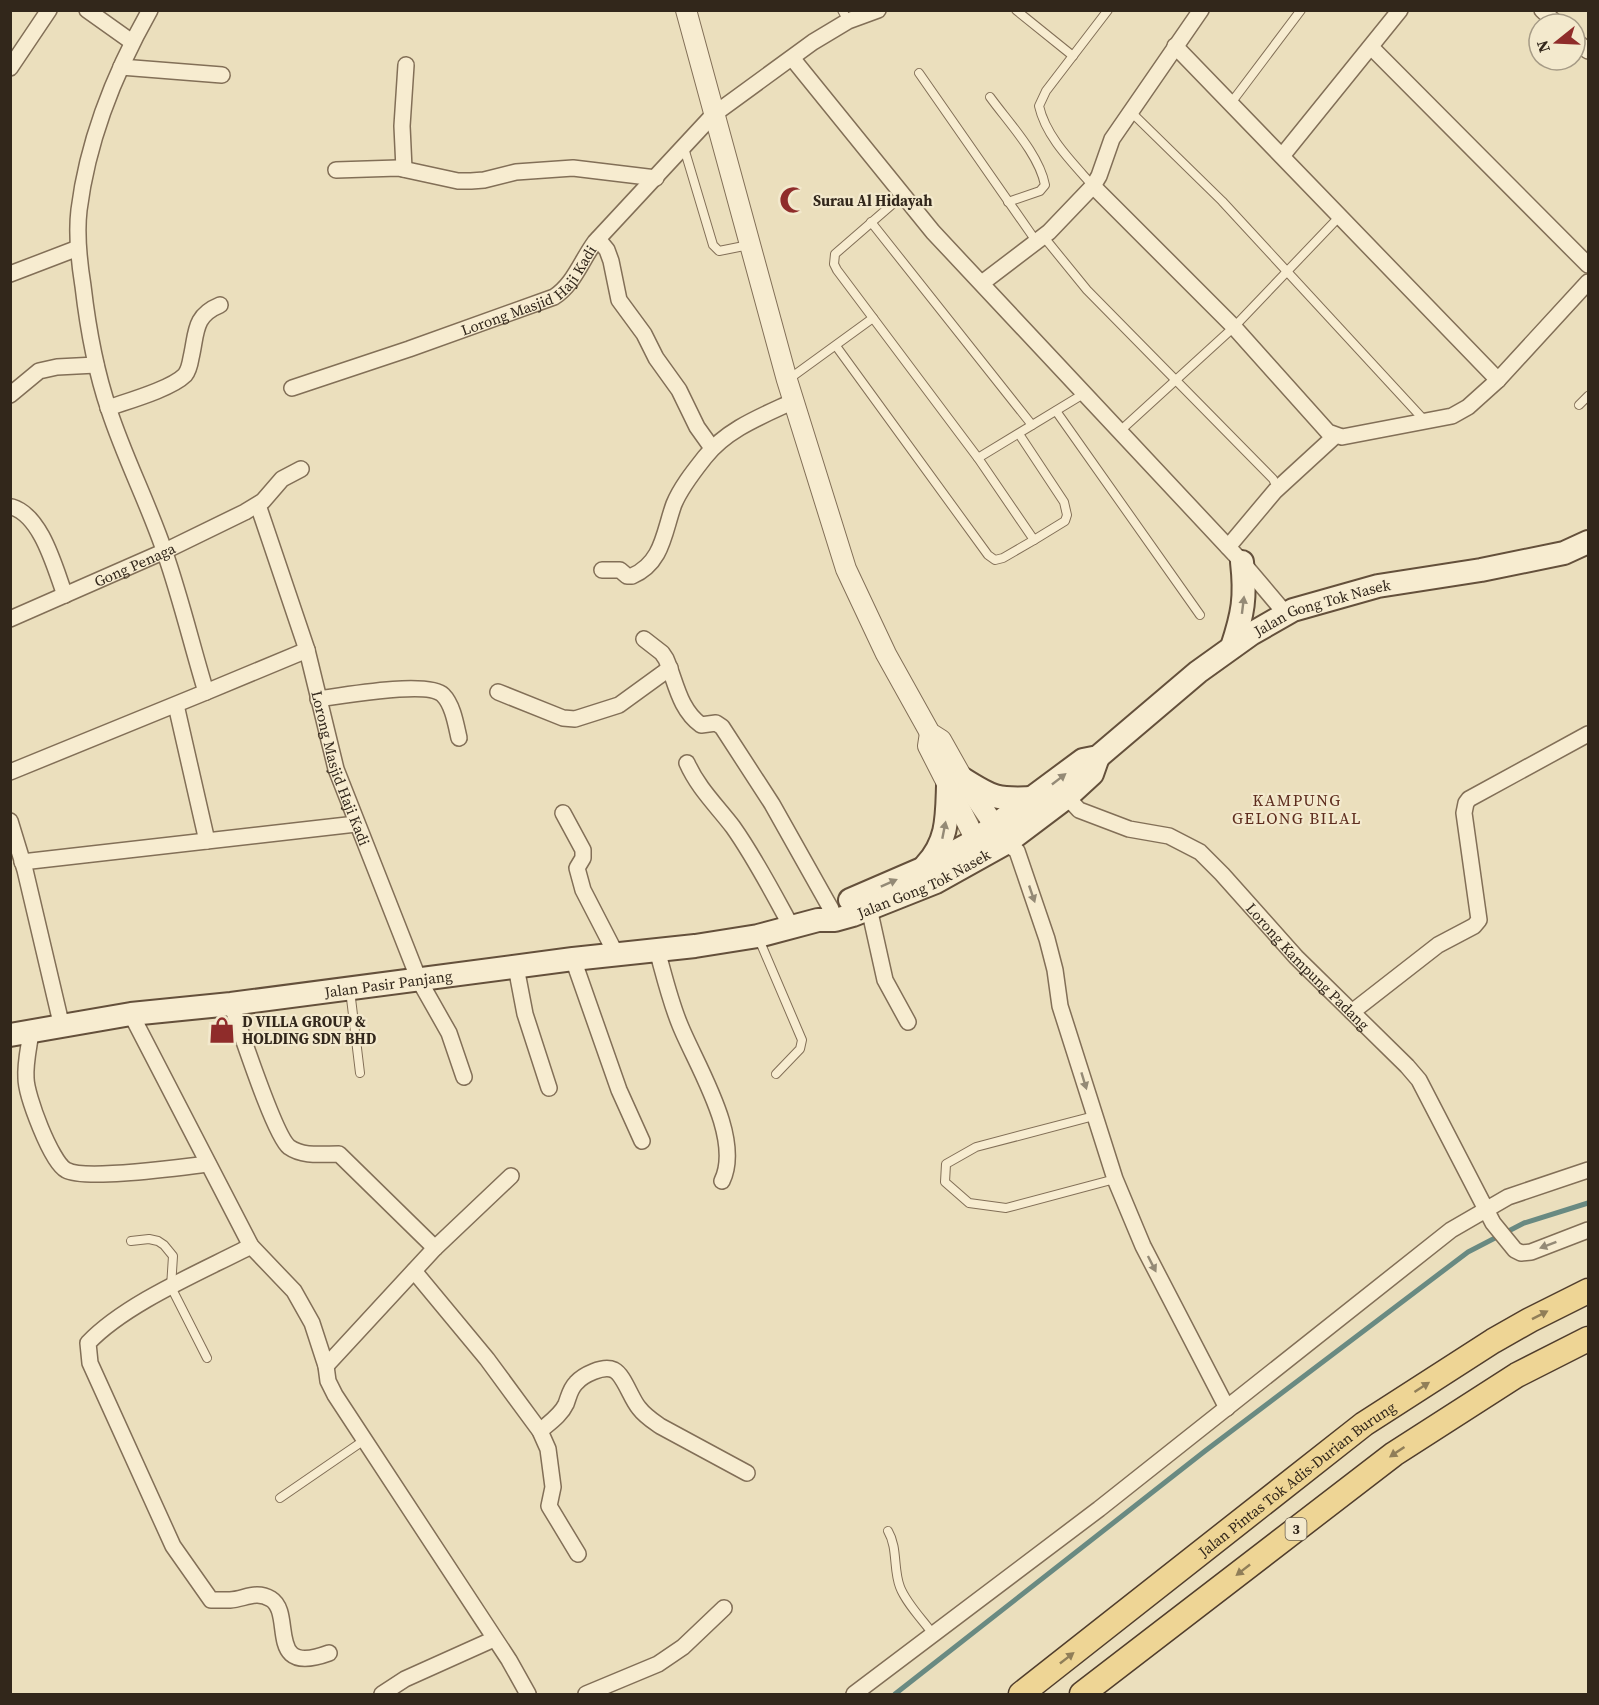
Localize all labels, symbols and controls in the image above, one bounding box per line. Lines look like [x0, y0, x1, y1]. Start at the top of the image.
north arrow [1527, 12, 1587, 72]
text: N [1530, 37, 1555, 56]
mosque icon: Surau Al Hidayah [778, 185, 808, 215]
place label: Surau Al Hidayah [813, 190, 933, 211]
street label: Lorong Masjid Haji Kadi [458, 241, 601, 340]
street label: Gong Penaga [91, 537, 179, 591]
street label: Jalan Gong Tok Nasek [1249, 574, 1393, 641]
one-way arrow [1239, 595, 1248, 614]
street label: Lorong Masjid Haji Kadi [307, 688, 376, 849]
one-way arrow [1051, 773, 1066, 785]
district label: KAMPUNG GELONG BILAL [1232, 789, 1362, 829]
one-way arrow [940, 821, 949, 840]
street label: Jalan Gong Tok Nasek [853, 843, 995, 923]
one-way arrow [880, 879, 897, 888]
one-way arrow [1027, 885, 1037, 903]
street label: Lorong Kampung Padang [1242, 898, 1375, 1035]
street label: Jalan Pasir Panjang [322, 964, 454, 1002]
place label: D VILLA GROUP & HOLDING SDN BHD [242, 1011, 377, 1049]
shop icon: D VILLA GROUP & HOLDING SDN BHD [207, 1015, 237, 1045]
one-way arrow [1080, 1072, 1089, 1090]
one-way arrow [1539, 1240, 1557, 1250]
one-way arrow [1147, 1255, 1157, 1272]
one-way arrow [1532, 1310, 1549, 1319]
one-way arrow [1414, 1381, 1430, 1392]
street label: Jalan Pintas Tok Adis-Durian Burung [1193, 1396, 1400, 1562]
one-way arrow [1390, 1446, 1406, 1458]
road number: 3 [1286, 1518, 1306, 1540]
one-way arrow [1235, 1564, 1250, 1576]
one-way arrow [1059, 1652, 1075, 1665]

